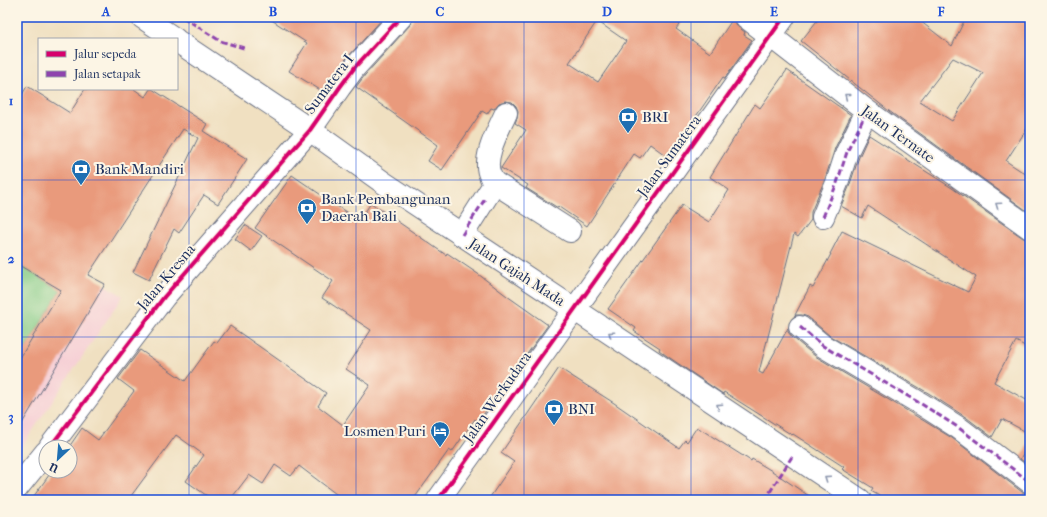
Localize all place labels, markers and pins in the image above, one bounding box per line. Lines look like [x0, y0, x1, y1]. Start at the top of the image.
bank icon: BRI [617, 106, 639, 134]
place label: BRI [642, 108, 669, 126]
bank icon: Bank Mandiri [70, 158, 92, 186]
place label: Bank Mandiri [95, 160, 185, 178]
place label: Bank Pembangunan Daerah Bali [321, 190, 451, 225]
bank icon: Bank Pembangunan Daerah Bali [296, 197, 318, 225]
bank icon: BNI [543, 398, 565, 426]
place label: BNI [568, 400, 595, 418]
hotel icon: Losmen Puri [429, 420, 451, 448]
place label: Losmen Puri [344, 422, 427, 440]

